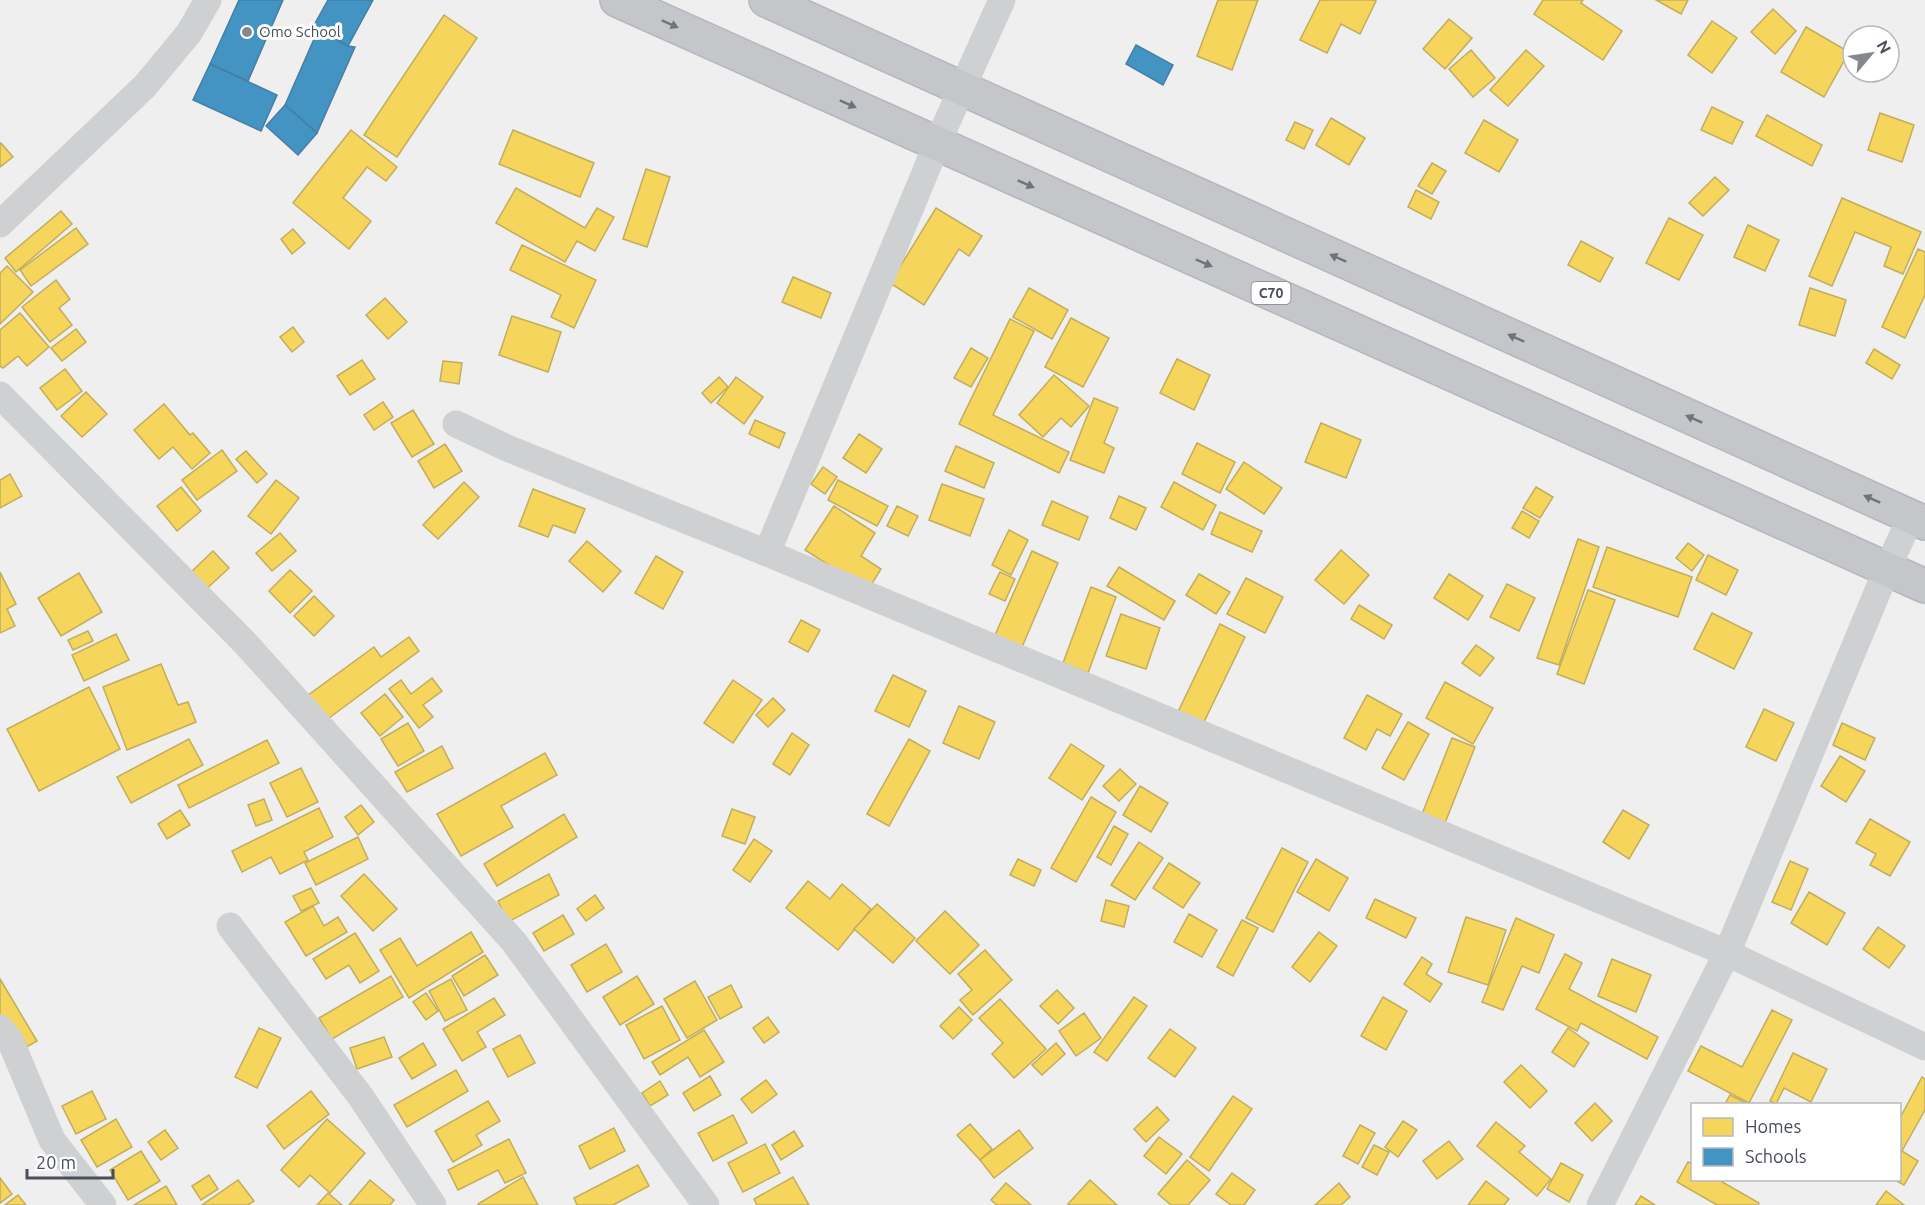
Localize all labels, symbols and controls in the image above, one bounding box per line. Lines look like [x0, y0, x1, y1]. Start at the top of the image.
one-way arrow [662, 19, 680, 29]
place label: Omo School [259, 23, 341, 40]
north arrow [1841, 24, 1901, 84]
marker: Omo School [240, 25, 254, 39]
text: N [1873, 37, 1895, 56]
one-way arrow [840, 99, 857, 108]
one-way arrow [1018, 179, 1035, 188]
one-way arrow [1330, 254, 1347, 263]
one-way arrow [1196, 259, 1213, 268]
road number: C70 [1252, 282, 1290, 304]
one-way arrow [1507, 333, 1525, 343]
one-way arrow [1685, 414, 1702, 423]
one-way arrow [1863, 494, 1880, 503]
legend [1691, 1103, 1901, 1181]
text: Homes [1745, 1116, 1802, 1136]
scale bar [27, 1142, 112, 1180]
text: Schools [1745, 1146, 1807, 1166]
text: 20 m [36, 1152, 76, 1172]

